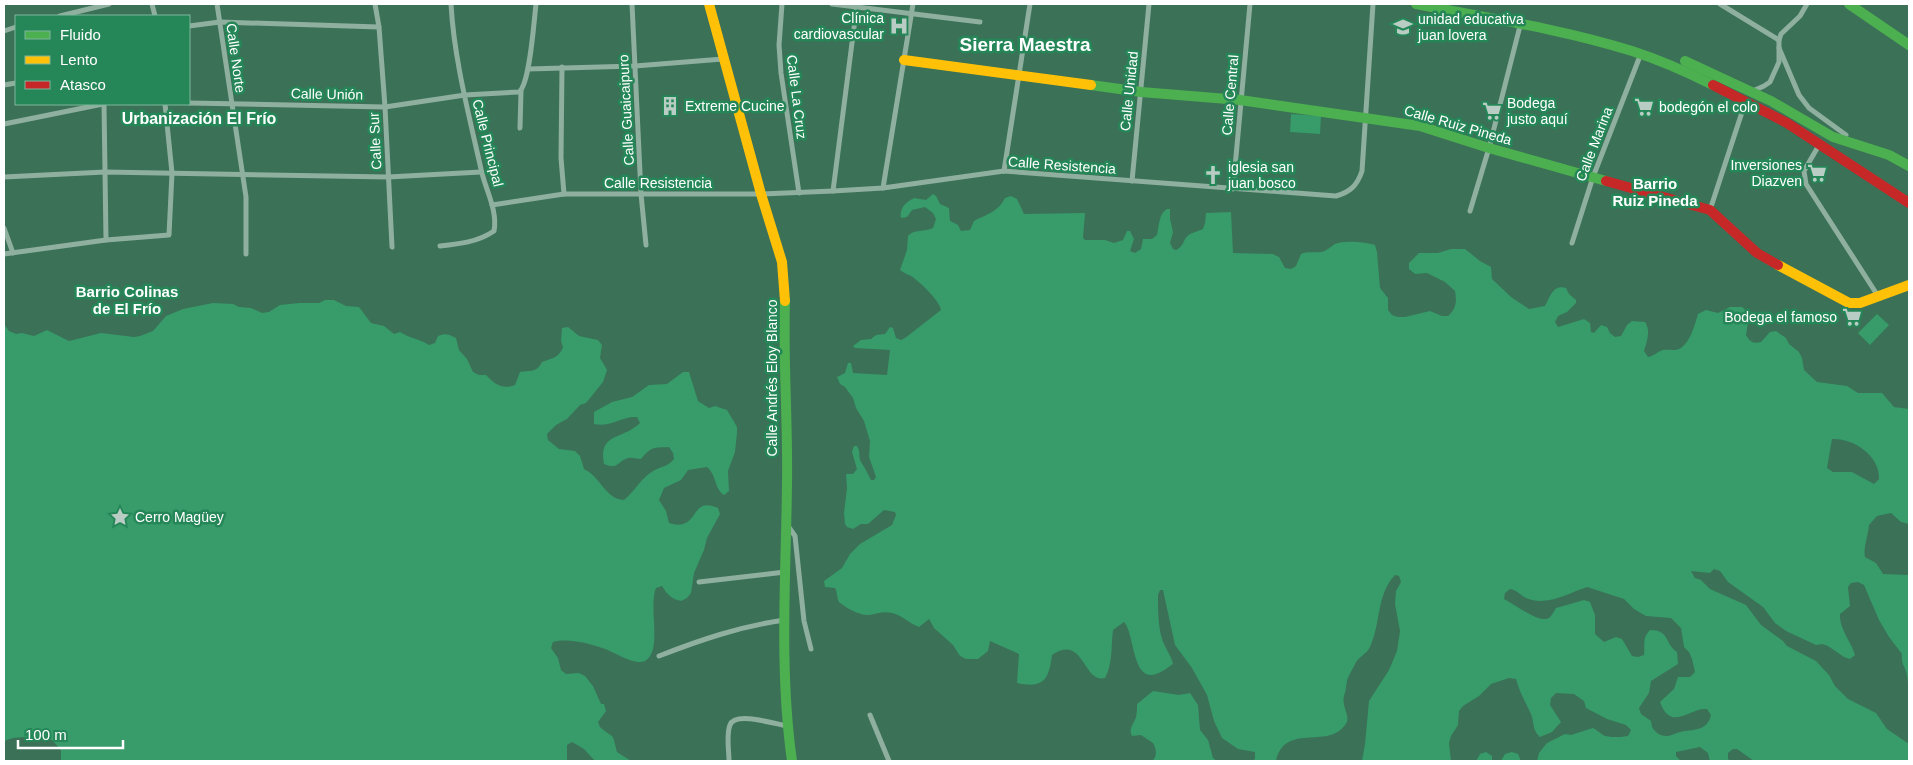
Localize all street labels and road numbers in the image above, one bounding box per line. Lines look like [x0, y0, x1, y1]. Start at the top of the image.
street label: Calle Norte [223, 22, 249, 94]
street label: Calle Unidad [1117, 50, 1141, 132]
street label: Calle Guaicaipuro [615, 54, 637, 166]
street label: Calle La Cruz [784, 54, 810, 140]
street label: Calle Central [1219, 54, 1241, 136]
street label: Calle Unión [291, 85, 363, 103]
street label: Calle Principal [469, 98, 507, 188]
street label: Calle Ruiz Pineda [1402, 102, 1514, 148]
street label: Calle Marina [1572, 104, 1616, 184]
street label: Calle Sur [365, 112, 384, 170]
street label: Calle Resistencia [1007, 153, 1117, 177]
street label: Calle Resistencia [604, 175, 712, 191]
street label: Calle Andrés Eloy Blanco [764, 299, 780, 457]

